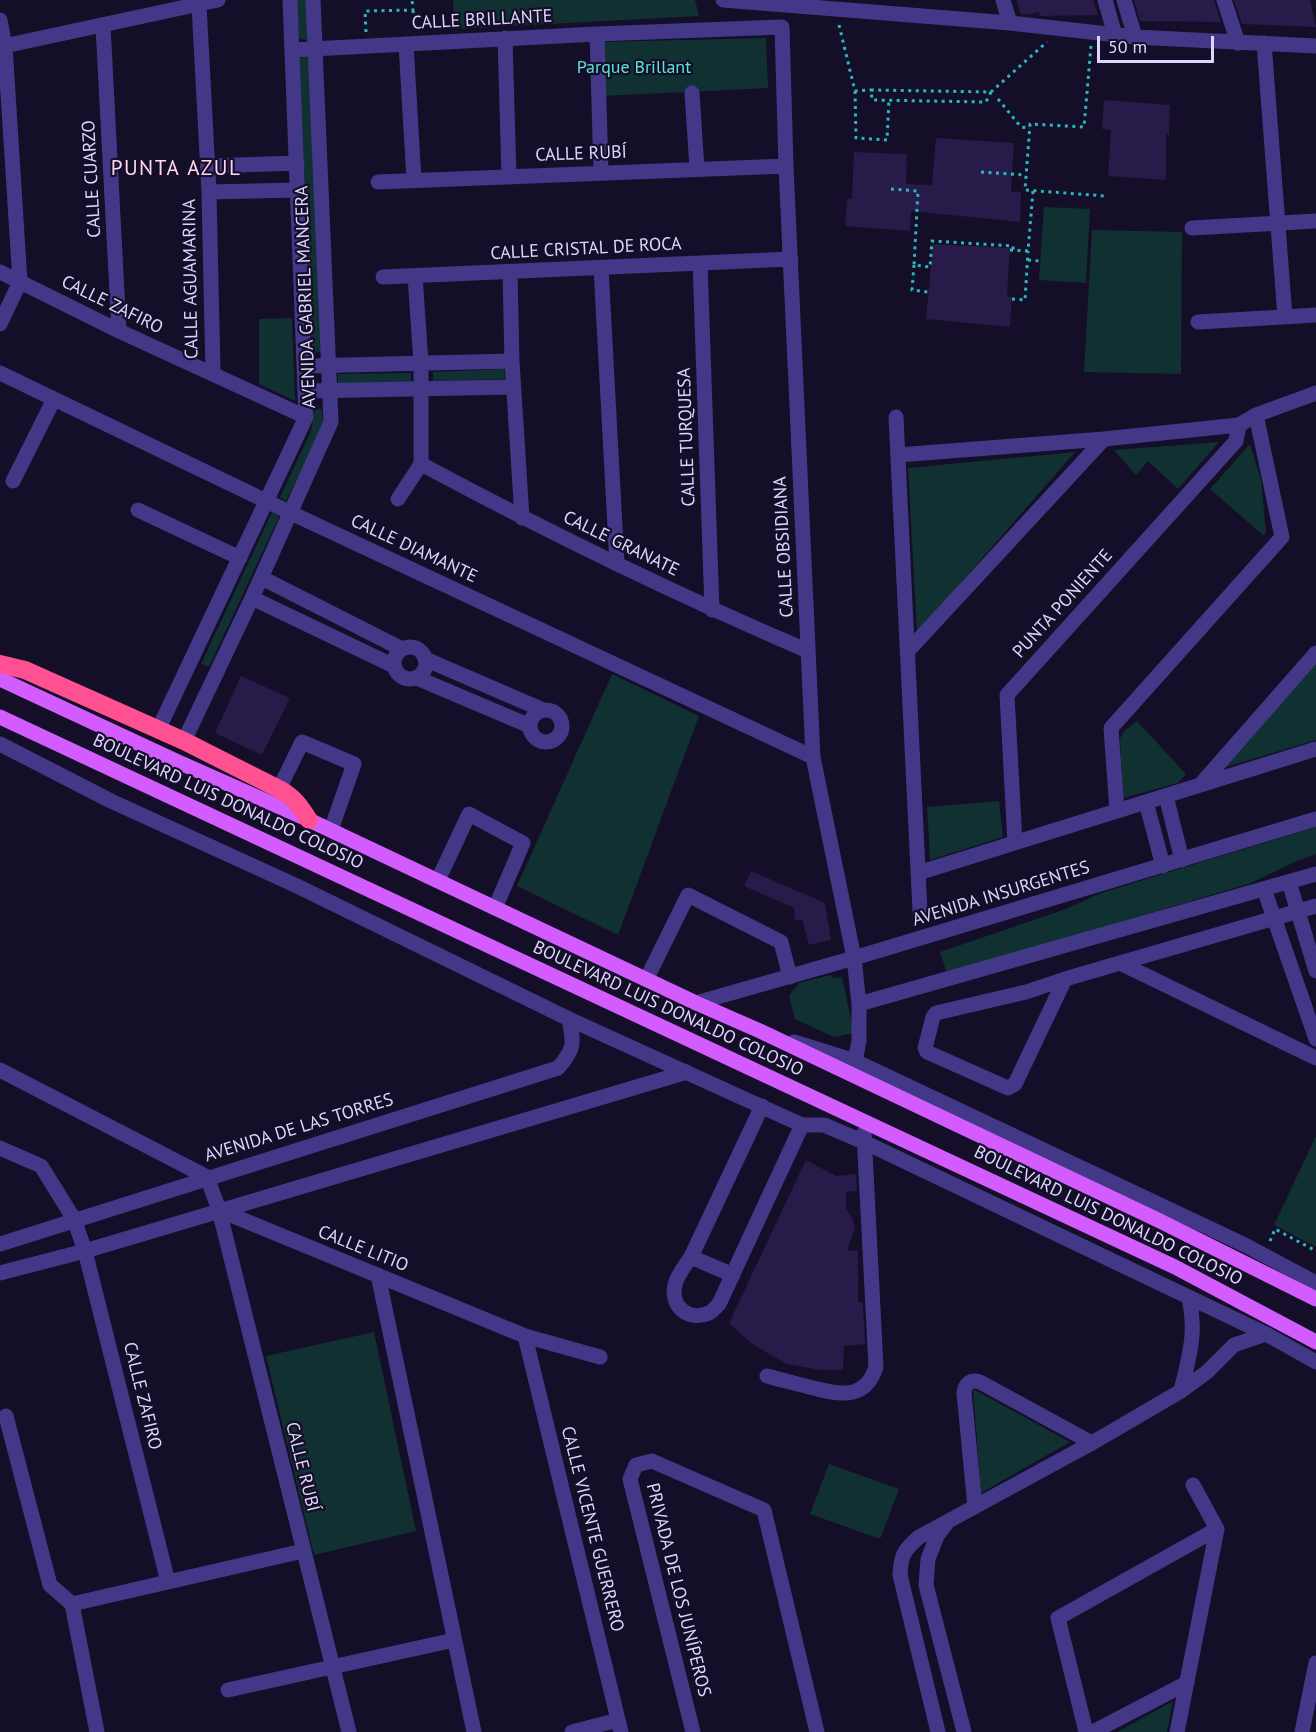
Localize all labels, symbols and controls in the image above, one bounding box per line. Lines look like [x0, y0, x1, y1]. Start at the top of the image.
street label: CALLE BRILLANTE [411, 6, 553, 34]
scale bar [1100, 24, 1217, 62]
text: 50 m [1108, 35, 1147, 58]
park label: Parque Brillant [577, 57, 691, 79]
street label: CALLE CUARZO [78, 120, 106, 238]
street label: CALLE RUBÍ [535, 142, 627, 166]
district label: PUNTA AZUL [111, 156, 241, 182]
street label: AVENIDA GABRIEL MANCERA [291, 185, 321, 409]
street label: CALLE AGUAMARINA [179, 199, 203, 359]
street label: CALLE CRISTAL DE ROCA [490, 233, 682, 265]
street label: CALLE ZAFIRO [58, 271, 166, 339]
street label: CALLE TURQUESA [674, 367, 700, 507]
street label: CALLE OBSIDIANA [770, 476, 798, 618]
street label: CALLE GRANATE [560, 507, 682, 581]
street label: CALLE DIAMANTE [347, 510, 481, 588]
street label: PUNTA PONIENTE [1009, 545, 1117, 663]
street label: BOULEVARD LUIS DONALDO COLOSIO [89, 730, 367, 874]
street label: AVENIDA INSURGENTES [910, 857, 1092, 931]
street label: BOULEVARD LUIS DONALDO COLOSIO [529, 937, 807, 1081]
street label: AVENIDA DE LAS TORRES [202, 1089, 396, 1167]
street label: BOULEVARD LUIS DONALDO COLOSIO [970, 1141, 1246, 1291]
street label: CALLE LITIO [315, 1221, 411, 1277]
street label: CALLE ZAFIRO [118, 1340, 166, 1452]
street label: CALLE RUBÍ [280, 1420, 324, 1514]
street label: CALLE VICENTE GUERRERO [556, 1424, 628, 1634]
street label: PRIVADA DE LOS JUNÍPEROS [641, 1481, 715, 1699]

